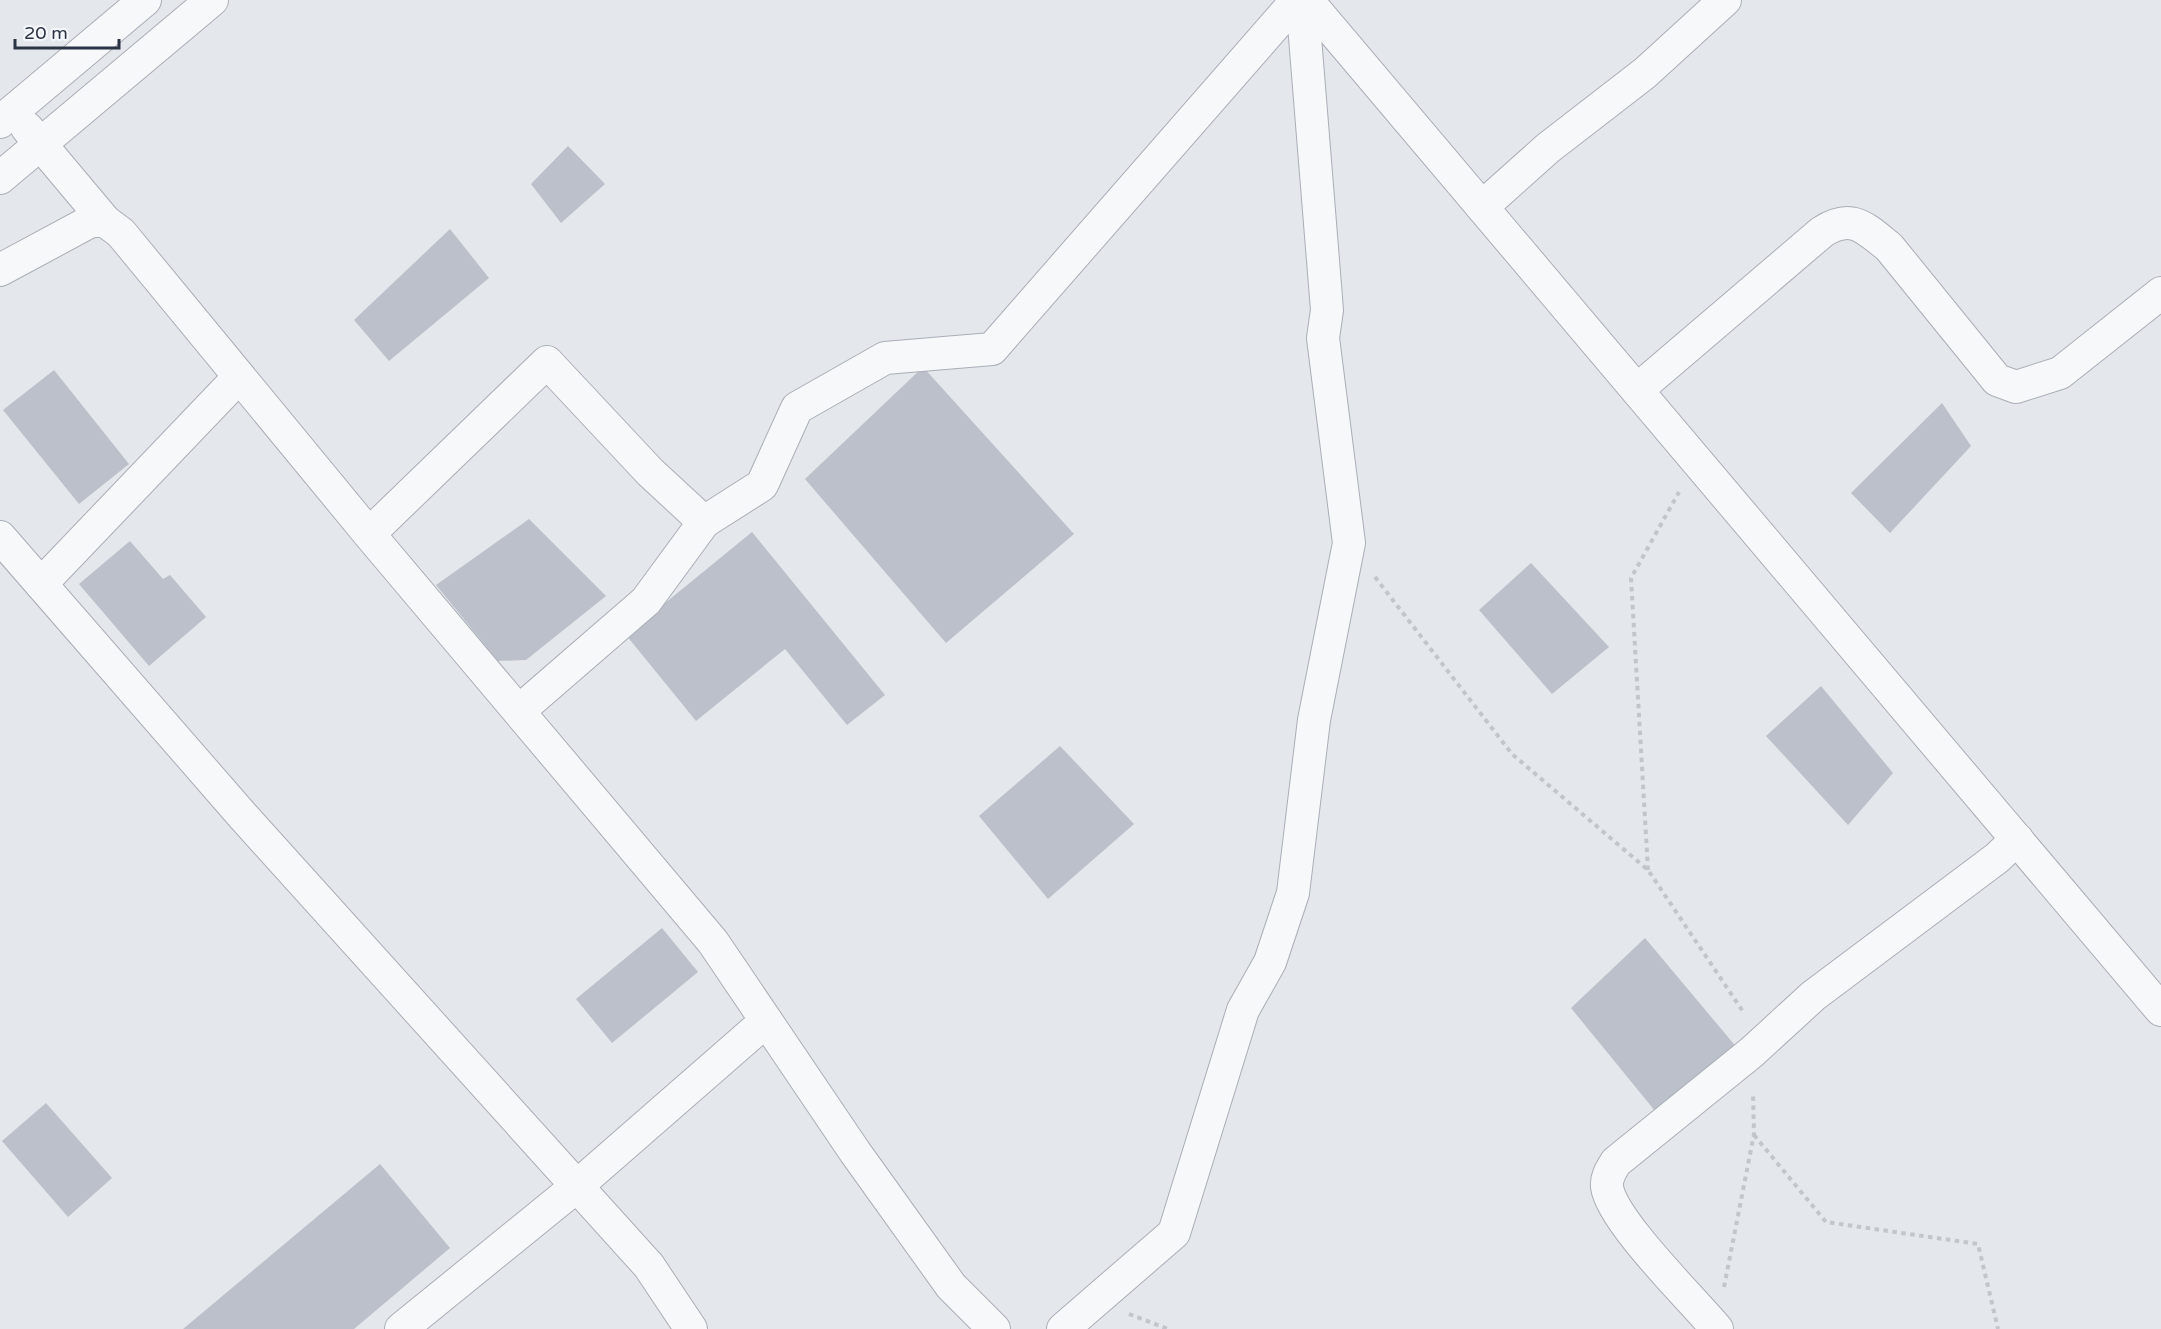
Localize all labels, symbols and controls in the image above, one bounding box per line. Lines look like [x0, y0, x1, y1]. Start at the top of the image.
scale bar [15, 12, 118, 50]
text: 20 m [24, 22, 68, 44]

